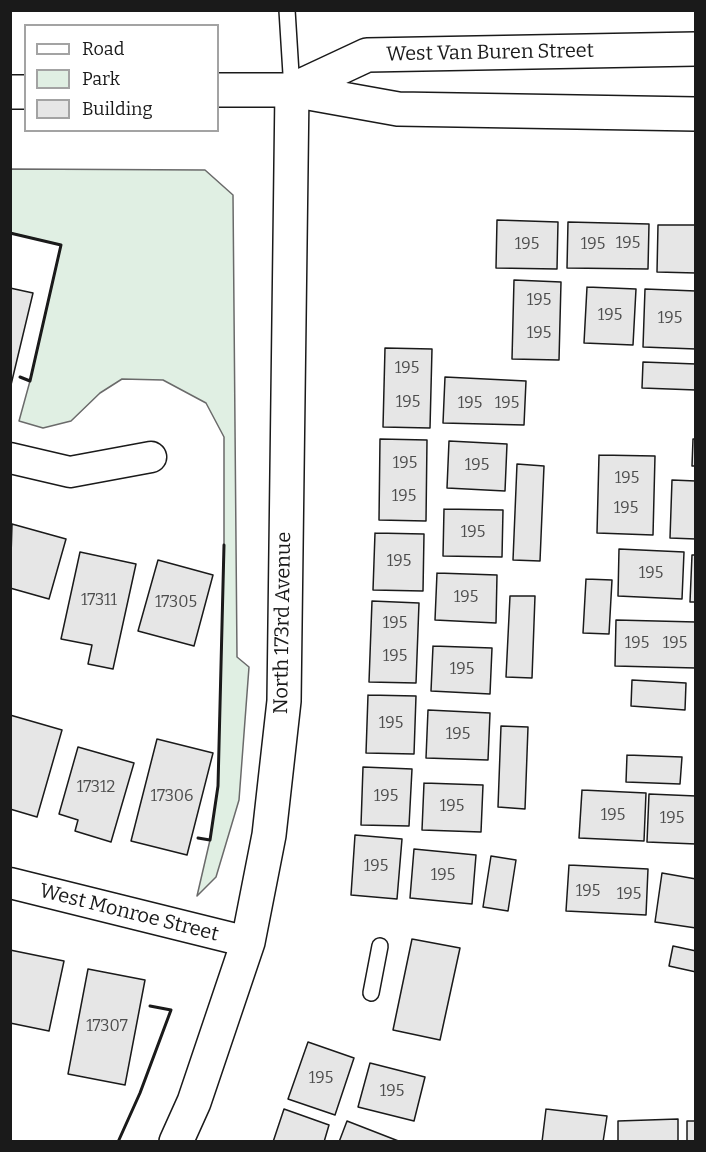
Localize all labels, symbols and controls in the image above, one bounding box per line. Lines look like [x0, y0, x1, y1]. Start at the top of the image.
legend [24, 24, 219, 132]
text: Road [82, 38, 124, 60]
street label: West Van Buren Street [386, 39, 594, 67]
text: Park [82, 68, 120, 90]
text: Building [82, 98, 153, 120]
house number: 195 [616, 234, 640, 254]
house number: 195 [515, 235, 539, 255]
house number: 195 [581, 235, 605, 255]
house number: 195 [527, 291, 551, 311]
house number: 195 [598, 306, 622, 326]
house number: 195 [658, 309, 682, 329]
house number: 195 [527, 324, 551, 344]
house number: 195 [395, 359, 419, 379]
house number: 195 [396, 393, 420, 413]
house number: 195 [458, 394, 482, 414]
house number: 195 [495, 394, 519, 414]
house number: 195 [393, 454, 417, 474]
house number: 195 [465, 456, 489, 476]
house number: 195 [615, 469, 639, 489]
house number: 195 [392, 487, 416, 507]
house number: 195 [614, 499, 638, 519]
house number: 195 [461, 523, 485, 543]
street label: North 173rd Avenue [269, 532, 297, 714]
house number: 195 [387, 552, 411, 572]
house number: 195 [639, 564, 663, 584]
house number: 195 [454, 588, 478, 608]
house number: 17311 [81, 591, 117, 611]
house number: 17305 [155, 593, 197, 613]
house number: 195 [383, 614, 407, 634]
house number: 195 [625, 634, 649, 654]
house number: 195 [663, 634, 687, 654]
house number: 195 [383, 647, 407, 667]
house number: 195 [450, 660, 474, 680]
house number: 195 [379, 714, 403, 734]
house number: 195 [446, 725, 470, 745]
house number: 17312 [77, 778, 115, 798]
house number: 17306 [151, 787, 193, 807]
house number: 195 [374, 787, 398, 807]
house number: 195 [440, 797, 464, 817]
house number: 195 [601, 806, 625, 826]
house number: 195 [660, 809, 684, 829]
house number: 195 [364, 857, 388, 877]
house number: 195 [431, 866, 455, 886]
street label: West Monroe Street [37, 879, 221, 947]
house number: 195 [576, 882, 600, 902]
house number: 195 [617, 885, 641, 905]
house number: 17307 [86, 1017, 128, 1037]
house number: 195 [309, 1069, 333, 1089]
house number: 195 [380, 1082, 404, 1102]

